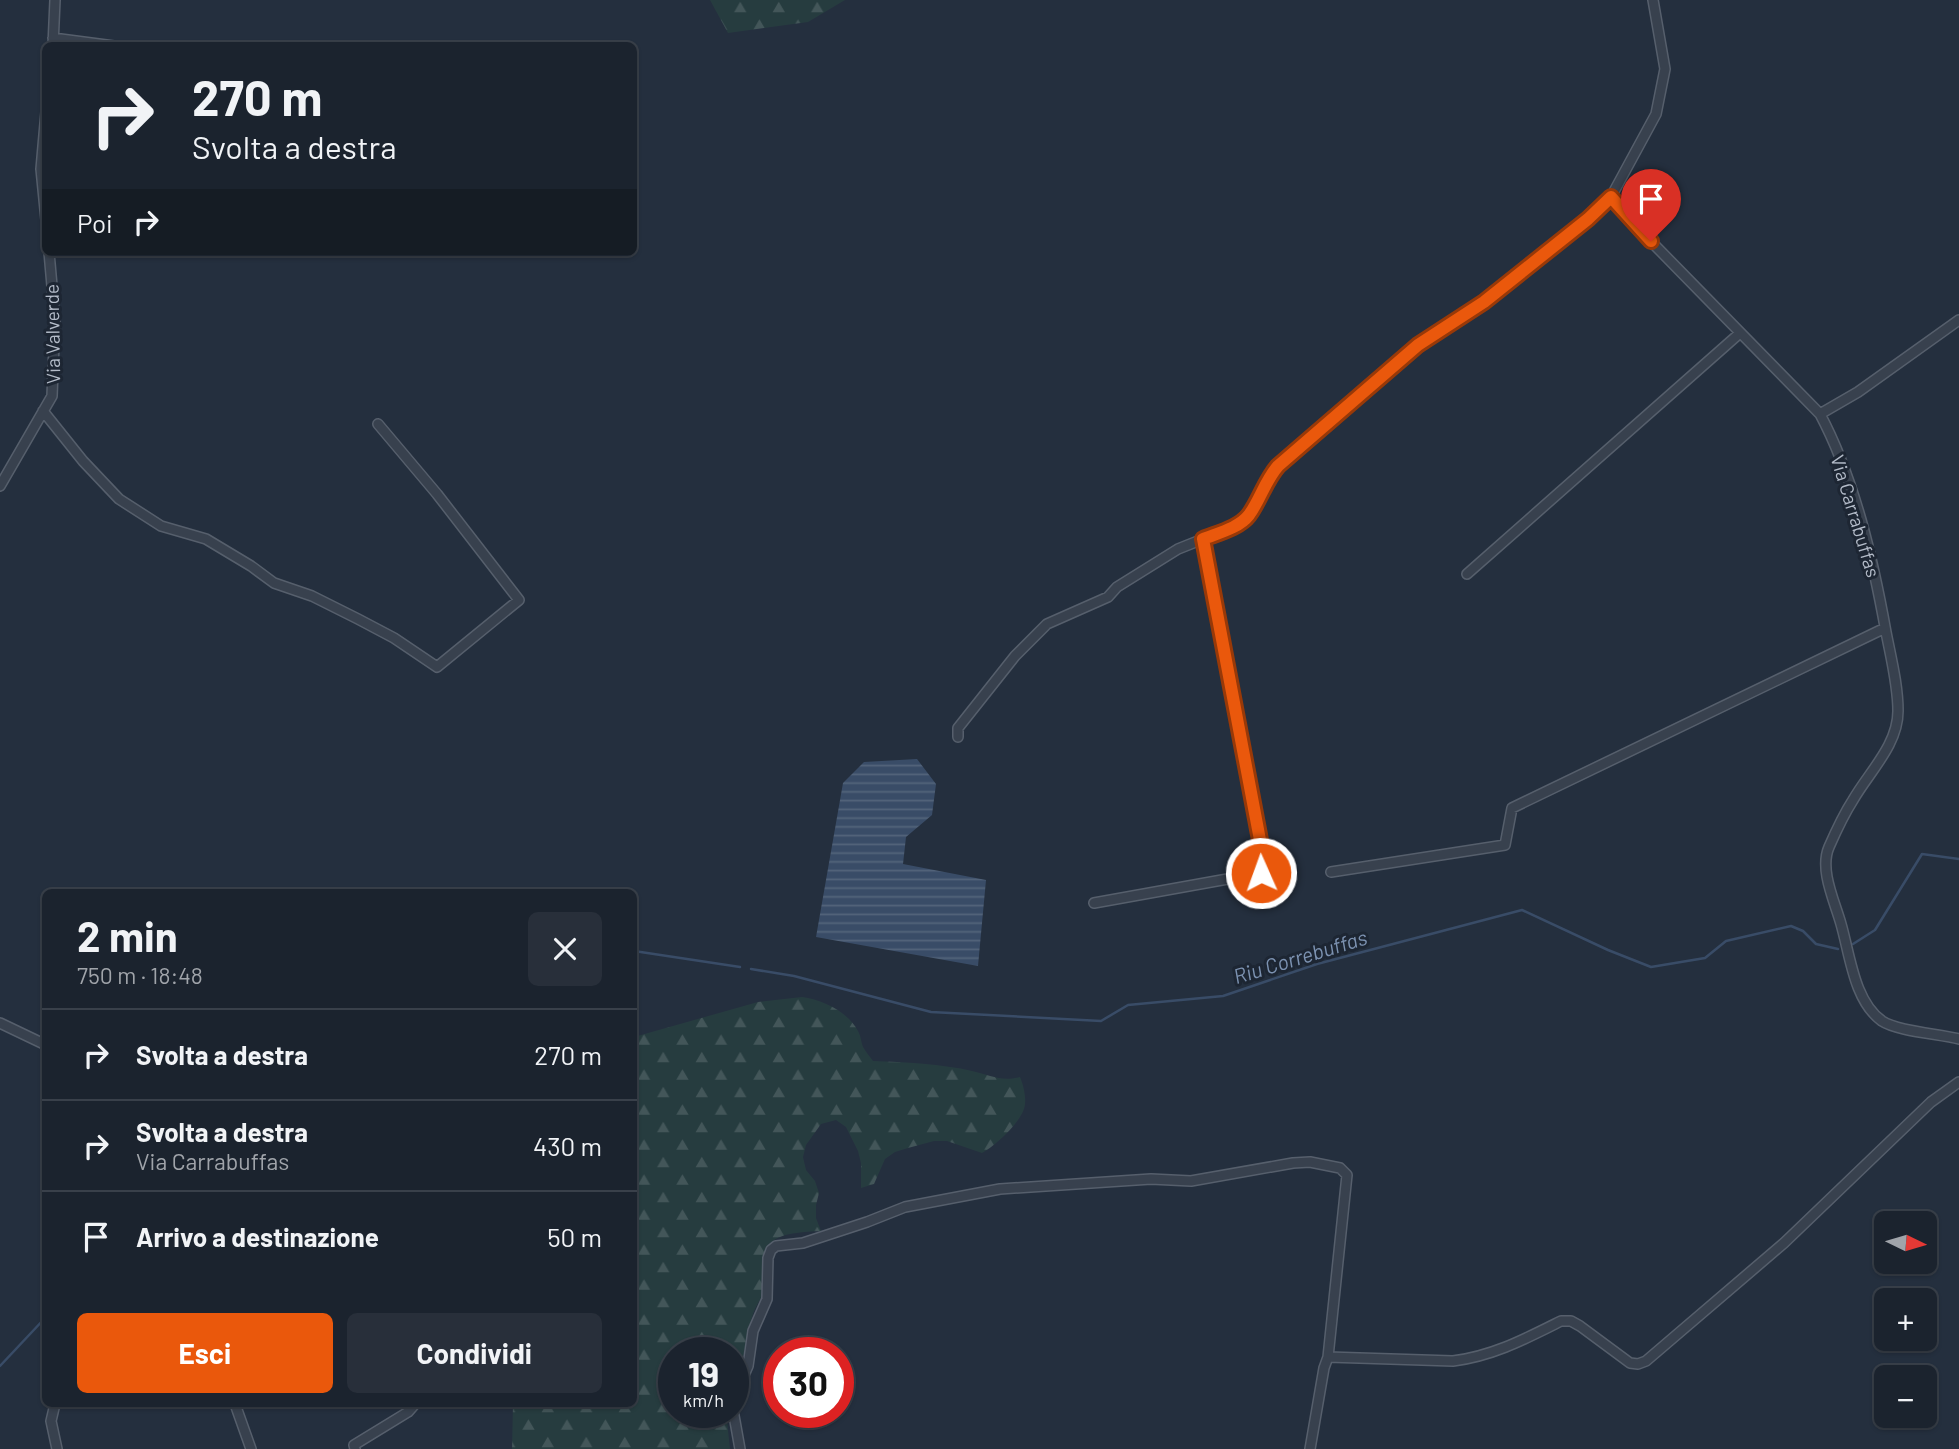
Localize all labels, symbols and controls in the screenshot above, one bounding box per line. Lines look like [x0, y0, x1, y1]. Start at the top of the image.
text: 270 m [192, 67, 322, 126]
icon: right [77, 70, 168, 161]
text: Svolta a destra [192, 127, 396, 165]
pin [1621, 169, 1681, 241]
icon: arrive [1632, 180, 1670, 218]
icon: right [127, 203, 165, 241]
text: Poi [77, 207, 113, 238]
street label: Via Valverde [40, 284, 64, 384]
street label: Via Carrabuffas [1826, 452, 1886, 580]
position arrow [1224, 836, 1298, 910]
text: 2 min [77, 910, 178, 960]
button: close [528, 912, 602, 986]
water label: Riu Correbuffas [1230, 924, 1370, 988]
text: 750 m · 18:48 [77, 961, 203, 989]
icon: right [77, 1036, 115, 1074]
text: Svolta a destra [136, 1039, 308, 1070]
text: 270 m [534, 1039, 602, 1070]
text: Svolta a destra [136, 1116, 308, 1147]
icon: right [77, 1127, 115, 1165]
text: 430 m [533, 1130, 602, 1161]
text: Via Carrabuffas [136, 1147, 289, 1175]
north arrow [1874, 1211, 1937, 1274]
map controls [1874, 1211, 1937, 1428]
icon: arrive [77, 1218, 115, 1256]
text: Arrivo a destinazione [136, 1221, 379, 1252]
text: 50 m [547, 1221, 602, 1252]
button: + [1874, 1288, 1937, 1351]
button: Esci [77, 1313, 333, 1393]
button: Condividi [347, 1313, 602, 1393]
speed limit sign: 30 [763, 1337, 854, 1428]
text: 19 [688, 1352, 719, 1394]
button: − [1874, 1365, 1937, 1428]
text: km/h [683, 1389, 724, 1411]

